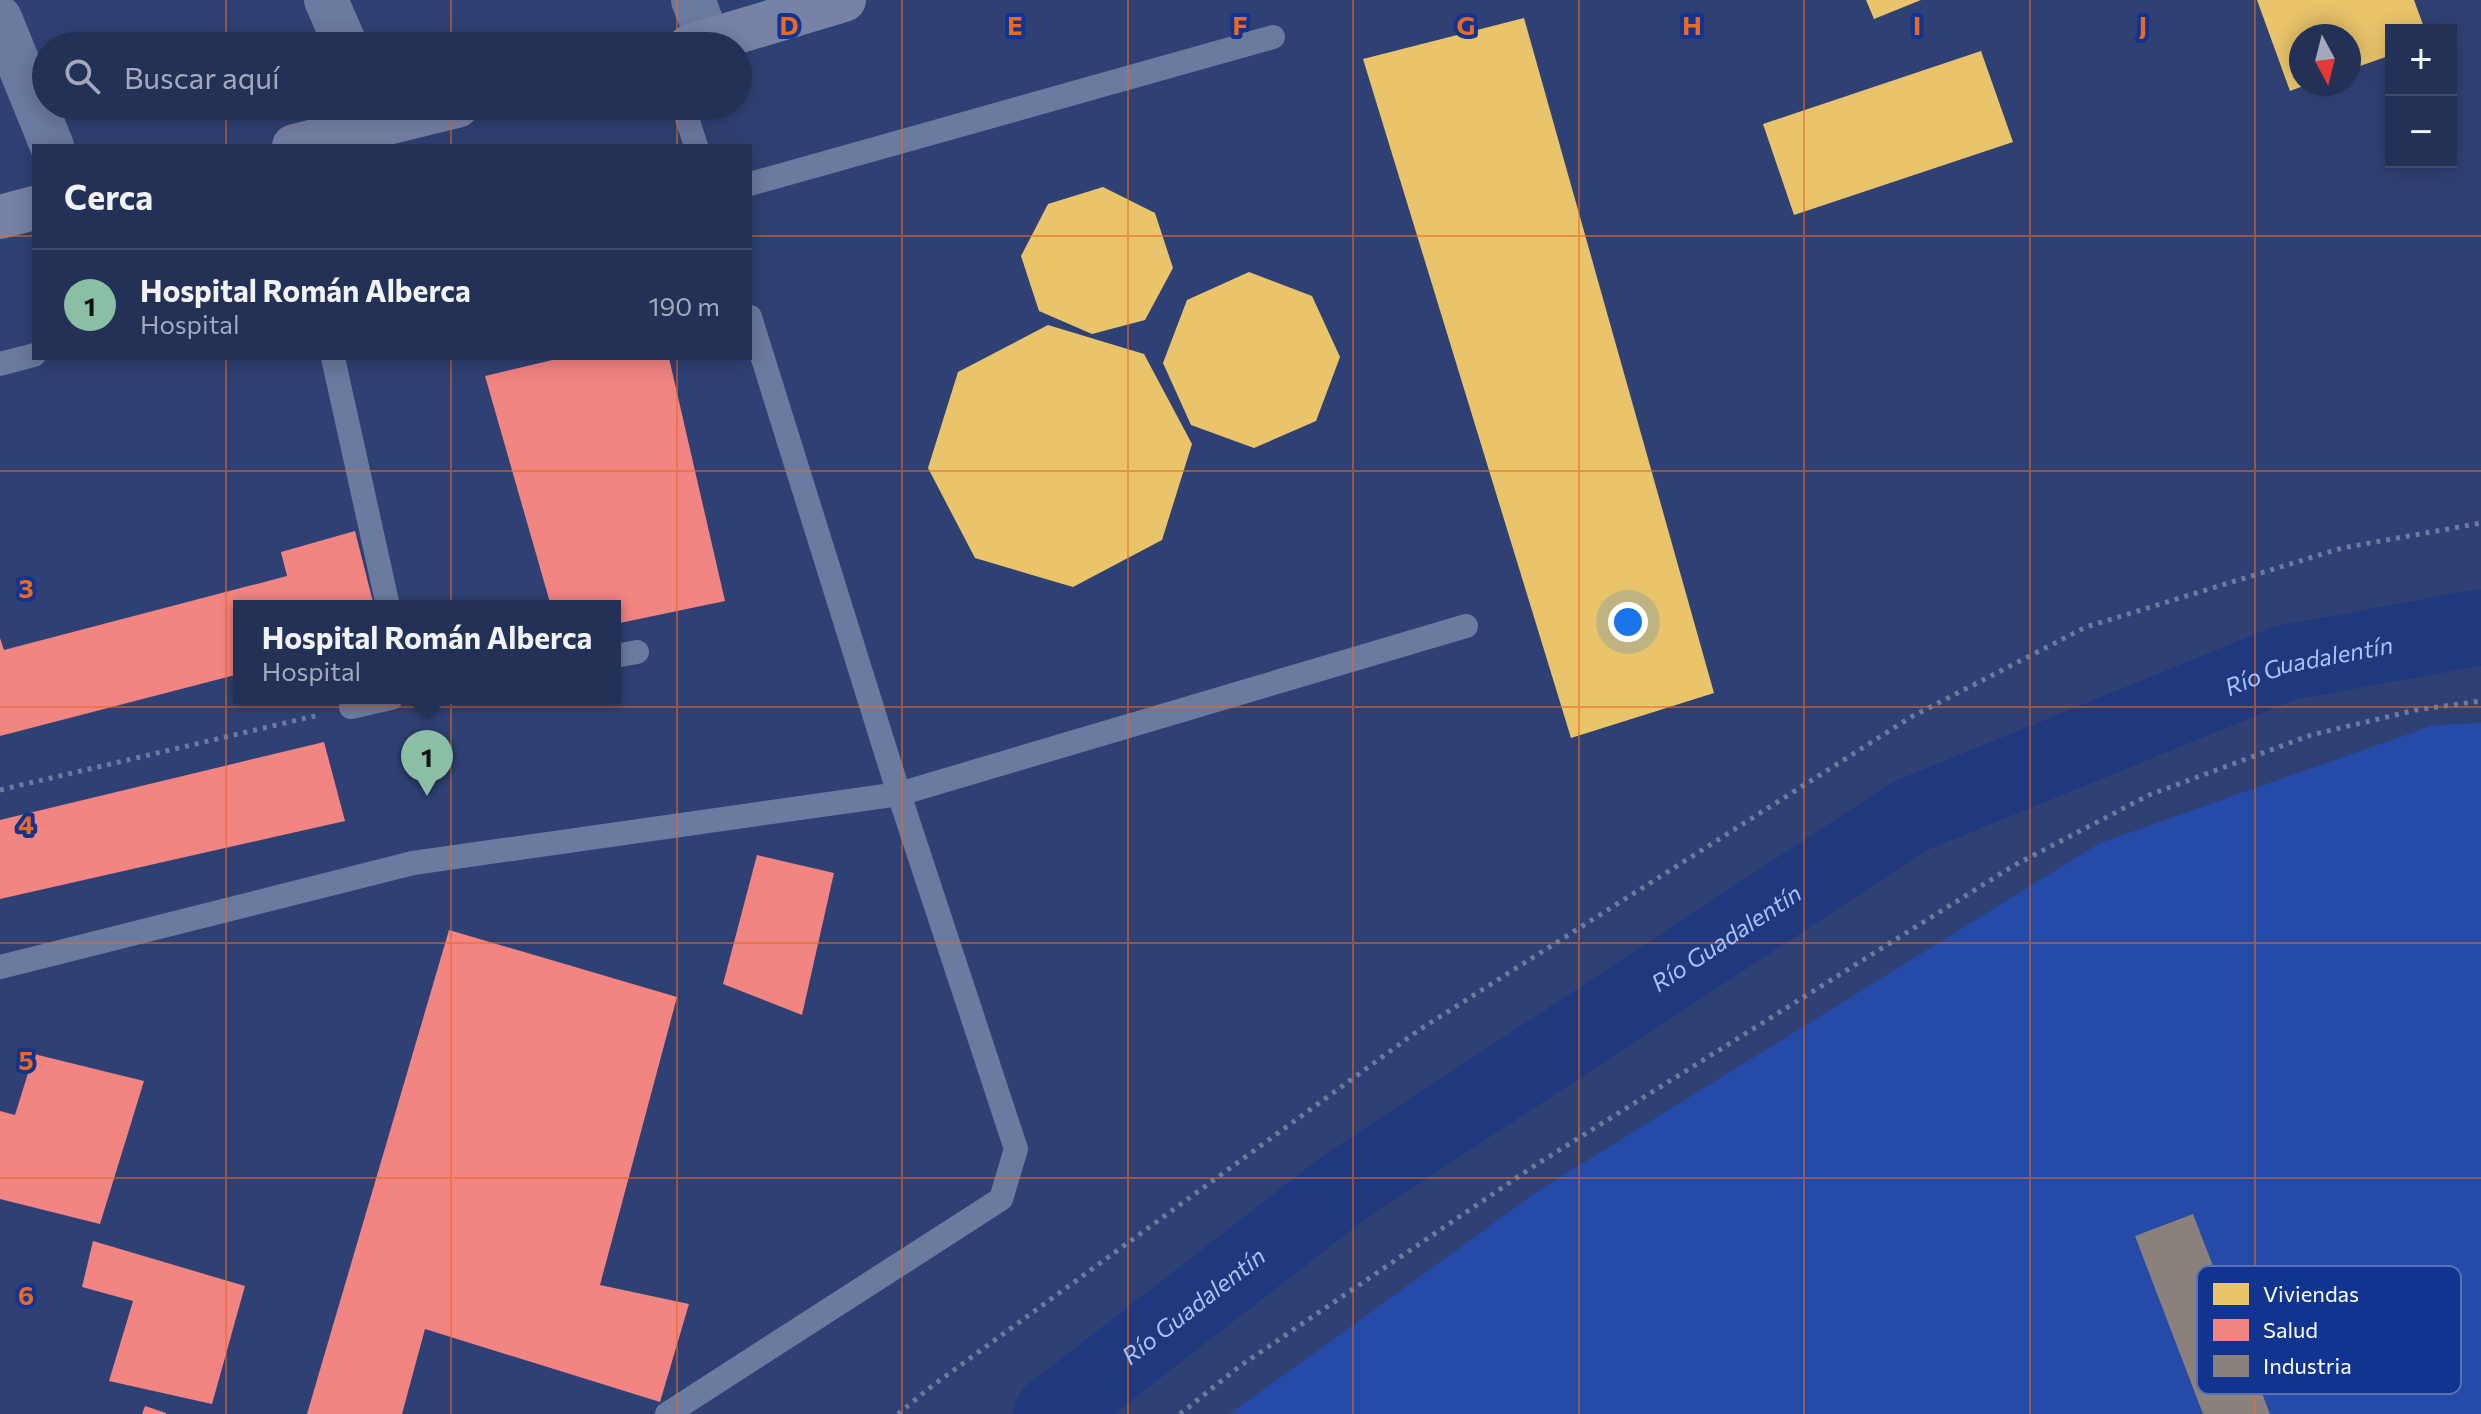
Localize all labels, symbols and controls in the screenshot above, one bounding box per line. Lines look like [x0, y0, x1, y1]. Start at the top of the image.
text: D [779, 9, 799, 40]
text: E [1007, 9, 1023, 40]
text: F [1232, 9, 1248, 40]
text: G [1457, 9, 1475, 40]
text: H [1682, 9, 1702, 40]
text: I [1913, 9, 1921, 40]
text: J [2139, 9, 2147, 40]
north arrow [2289, 24, 2361, 96]
map controls [2385, 24, 2457, 168]
button: + [2385, 24, 2457, 96]
search box [32, 32, 752, 120]
icon: search [60, 54, 104, 98]
text: Buscar aquí [124, 58, 280, 95]
button: − [2385, 96, 2457, 168]
text: Cerca [64, 175, 153, 217]
text: Hospital Román Alberca [140, 271, 471, 308]
text: 1 [84, 290, 96, 321]
text: 190 m [648, 290, 720, 321]
text: Hospital [140, 308, 240, 339]
text: 3 [18, 572, 34, 603]
popup [233, 600, 621, 704]
your location [1608, 602, 1648, 642]
text: Hospital Román Alberca [262, 618, 592, 655]
water label: Río Guadalentín [2220, 629, 2395, 701]
text: Hospital [262, 655, 361, 686]
pin: 1 [401, 730, 453, 796]
text: 4 [18, 808, 34, 839]
water label: Río Guadalentín [1645, 877, 1806, 997]
text: 5 [18, 1044, 34, 1075]
water label: Río Guadalentín [1115, 1240, 1270, 1370]
legend [2197, 1266, 2461, 1394]
text: 6 [18, 1279, 34, 1310]
text: Viviendas [2263, 1280, 2359, 1307]
text: Salud [2263, 1316, 2318, 1343]
text: Industria [2263, 1352, 2352, 1379]

